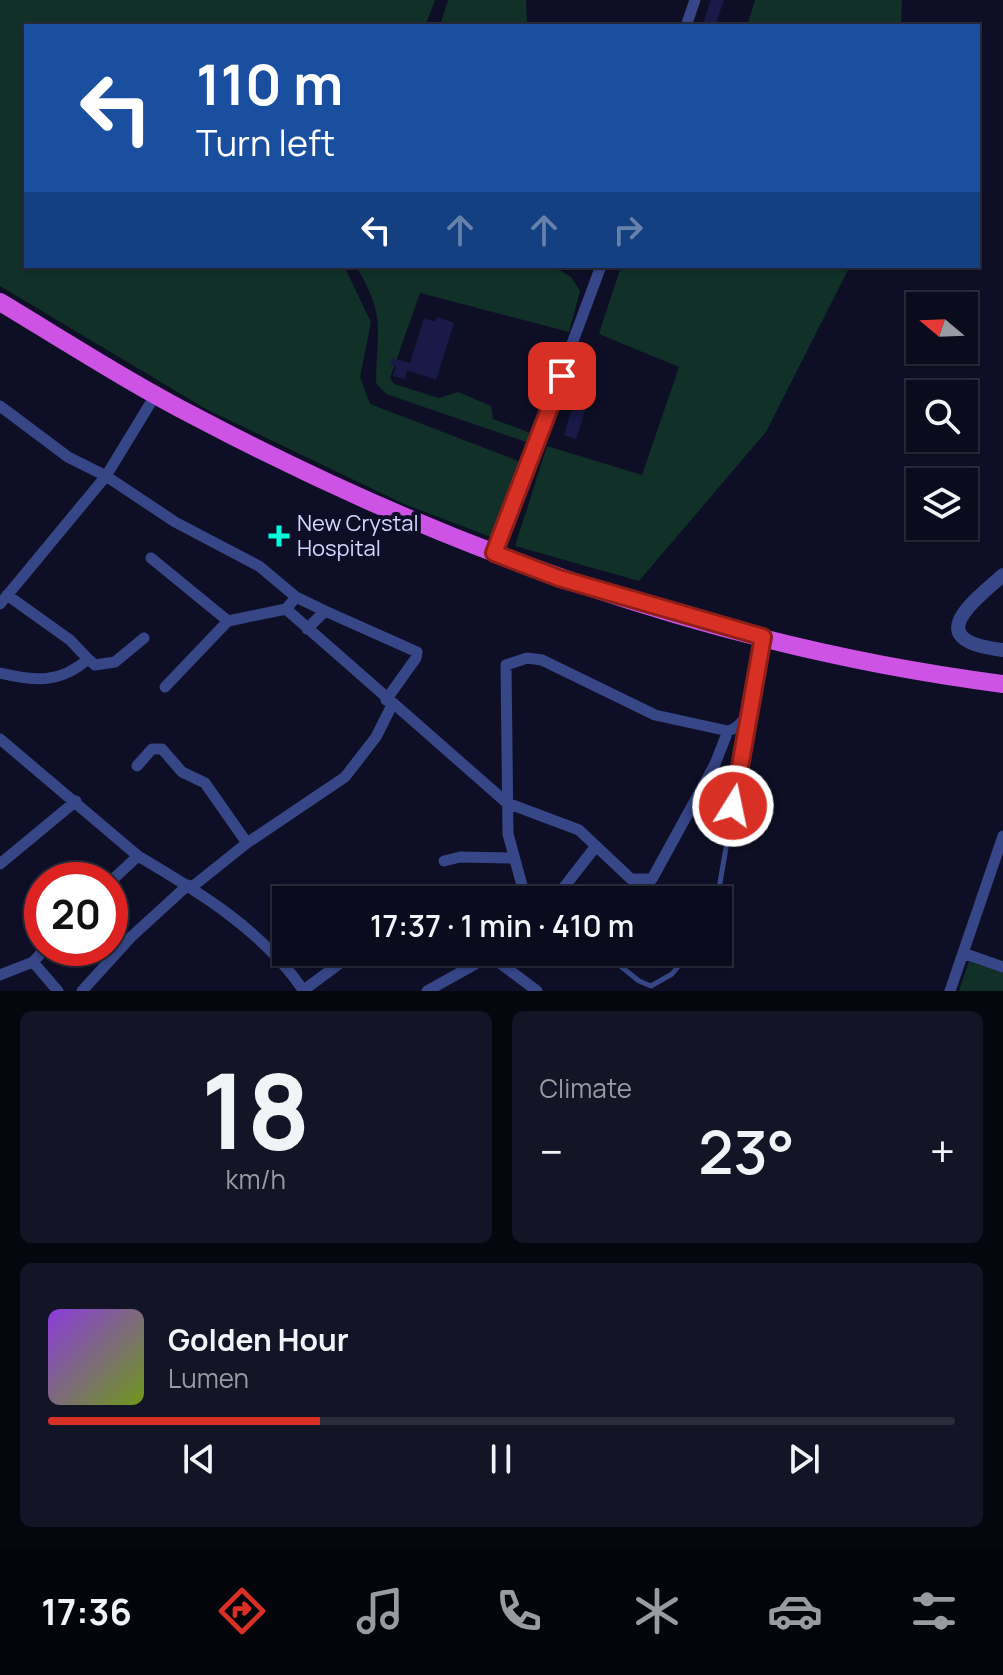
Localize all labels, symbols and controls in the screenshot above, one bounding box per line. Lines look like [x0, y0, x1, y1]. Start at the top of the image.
text: 110 m [196, 45, 343, 122]
icon: left [64, 56, 168, 160]
text: Turn left [196, 118, 335, 167]
icon: left [354, 208, 398, 252]
icon: ahead [438, 208, 482, 252]
icon: ahead [522, 208, 566, 252]
icon: right [606, 208, 650, 252]
north arrow [906, 292, 978, 364]
map controls [906, 292, 978, 540]
pin [528, 342, 596, 410]
icon: arrive [540, 354, 584, 398]
button: search [906, 380, 978, 452]
button: layers [906, 468, 978, 540]
place label: New Crystal Hospital [297, 508, 419, 563]
marker: New Crystal Hospital [268, 525, 290, 547]
position arrow [691, 764, 775, 848]
speed limit sign: 20 [24, 862, 128, 966]
text: 17:37 · 1 min · 410 m [370, 905, 634, 946]
text: 18 [201, 1038, 310, 1180]
text: Climate [540, 1070, 632, 1106]
text: 23° [698, 1110, 795, 1192]
text: − [540, 1121, 563, 1181]
text: + [930, 1121, 955, 1181]
text: km/h [226, 1161, 286, 1197]
text: Golden Hour [168, 1319, 349, 1360]
text: Lumen [168, 1360, 249, 1396]
icon: previous [177, 1437, 221, 1481]
icon: pause [479, 1437, 523, 1481]
icon: next [782, 1437, 826, 1481]
icon: directions [214, 1583, 270, 1639]
icon: music [352, 1583, 408, 1639]
icon: phone [491, 1583, 547, 1639]
icon: climate [629, 1583, 685, 1639]
icon: car [767, 1583, 823, 1639]
icon: filters [906, 1583, 962, 1639]
text: 17:36 [41, 1587, 132, 1636]

